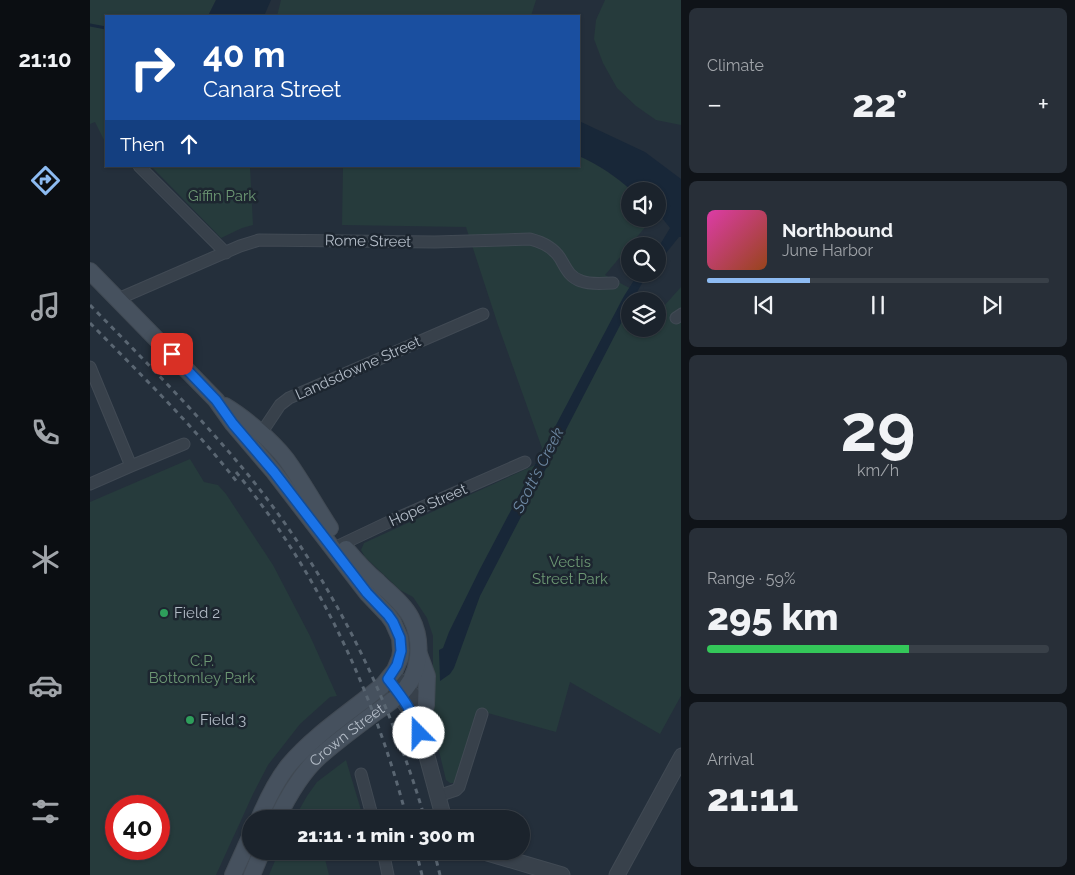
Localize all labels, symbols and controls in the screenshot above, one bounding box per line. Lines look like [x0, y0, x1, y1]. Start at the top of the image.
text: 40 m [203, 34, 285, 75]
icon: right [120, 35, 185, 100]
text: 21:10 [18, 46, 72, 72]
text: Climate [707, 56, 764, 75]
text: Canara Street [203, 76, 341, 102]
text: 22° [852, 81, 907, 126]
text: − [707, 88, 722, 121]
text: + [1037, 88, 1049, 121]
icon: ahead [175, 130, 203, 158]
text: Then [120, 133, 165, 155]
icon: directions [28, 163, 63, 198]
map controls [621, 182, 666, 337]
button: sound [621, 182, 666, 227]
park label: Giffin Park [188, 187, 256, 205]
text: Northbound [782, 219, 893, 241]
street label: Rome Street [325, 231, 411, 251]
button: search [621, 237, 666, 282]
text: June Harbor [782, 241, 873, 260]
icon: music [28, 289, 63, 324]
icon: previous [750, 291, 778, 319]
icon: pause [864, 291, 892, 319]
icon: next [978, 291, 1006, 319]
button: layers [621, 292, 666, 337]
street label: Landsdowne Street [292, 332, 424, 404]
pin [151, 333, 193, 375]
icon: arrive [158, 340, 186, 368]
text: 29 [841, 390, 915, 466]
icon: phone [28, 415, 63, 450]
water label: Scott's Creek [508, 424, 568, 517]
text: km/h [857, 461, 899, 480]
street label: Hope Street [386, 480, 470, 530]
icon: climate [28, 542, 63, 577]
park label: Vectis Street Park [532, 553, 608, 588]
text: Range · 59% [707, 569, 795, 588]
text: 295 km [707, 594, 839, 639]
place label: Field 2 [174, 604, 220, 622]
marker: Field 2 [158, 607, 170, 619]
park label: C.P. Bottomley Park [149, 652, 255, 687]
icon: car [28, 668, 63, 703]
street label: Crown Street [306, 700, 388, 770]
position arrow [392, 706, 444, 758]
place label: Field 3 [200, 711, 246, 729]
marker: Field 3 [184, 714, 196, 726]
text: Arrival [707, 750, 754, 769]
text: 21:11 [707, 775, 799, 820]
icon: filters [28, 794, 63, 829]
speed limit sign: 40 [105, 795, 170, 860]
text: 21:11 · 1 min · 300 m [297, 824, 475, 846]

